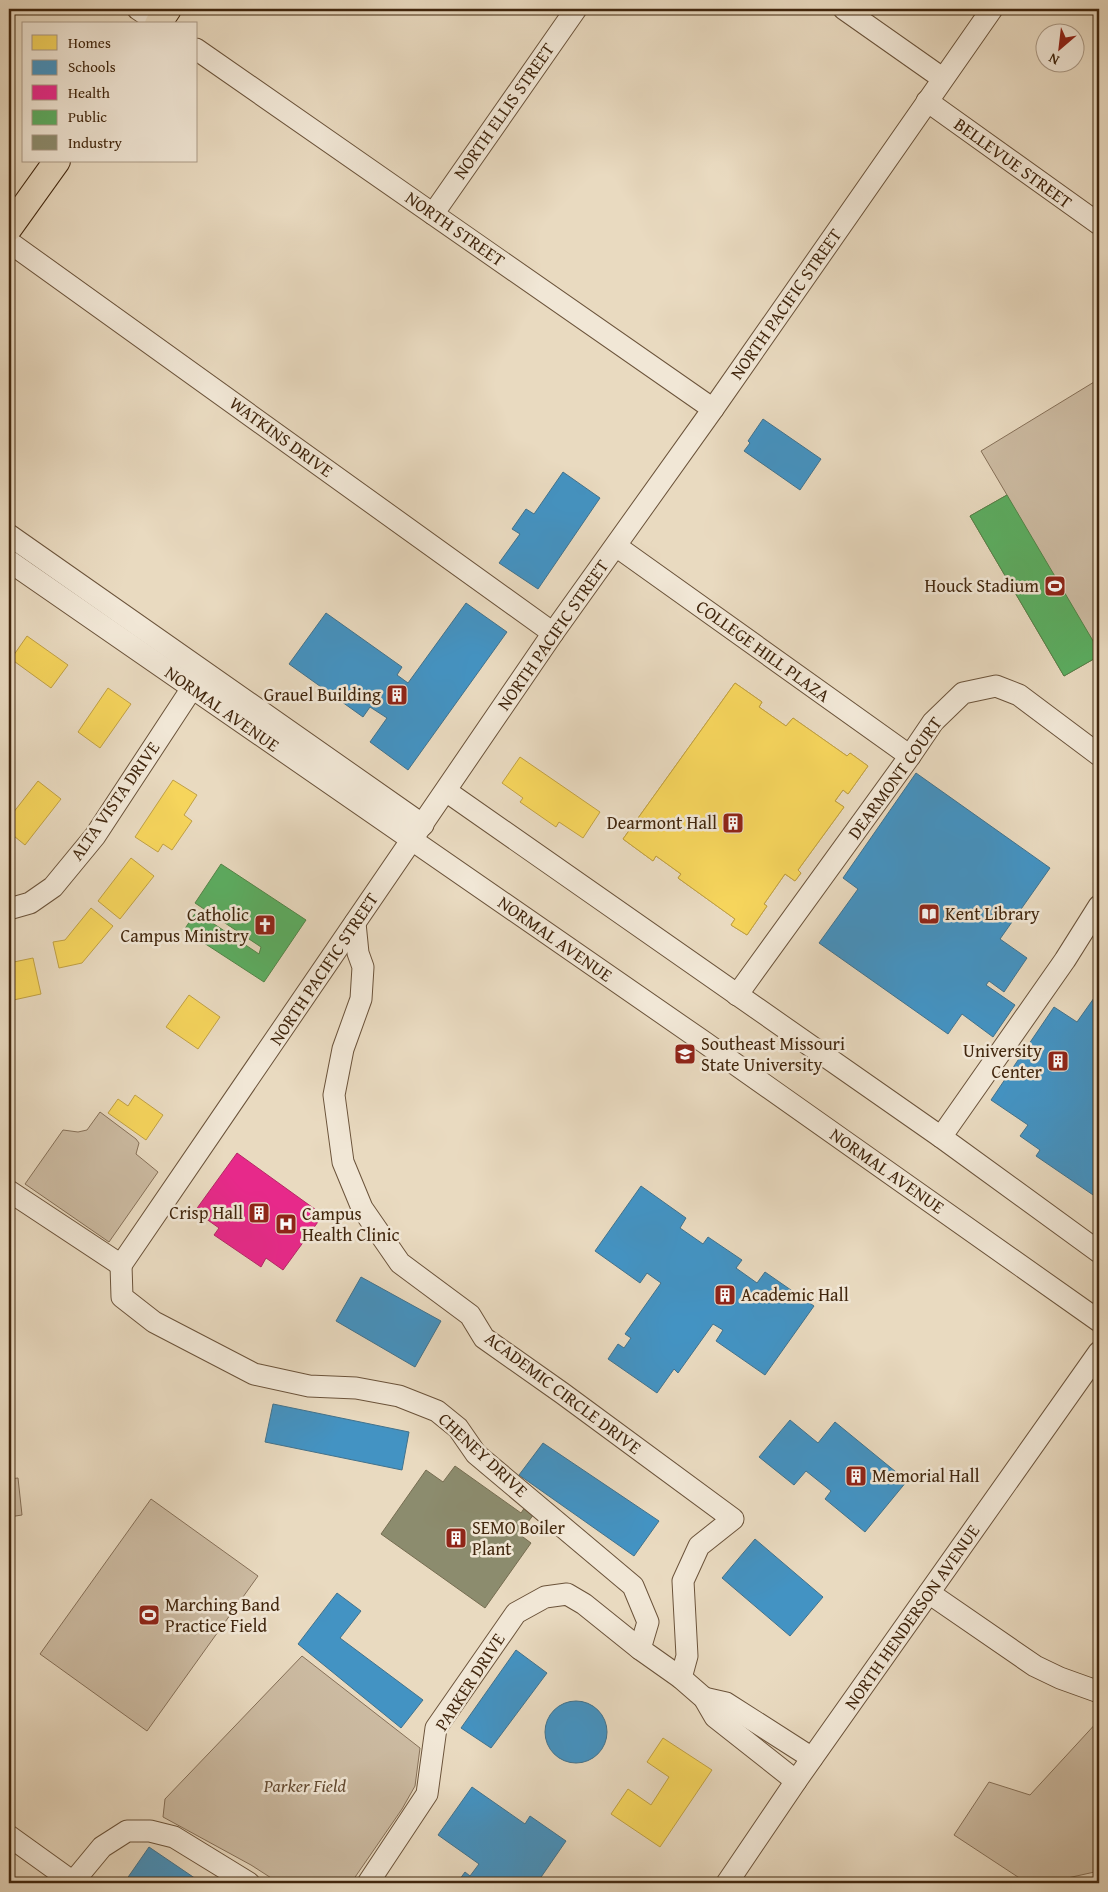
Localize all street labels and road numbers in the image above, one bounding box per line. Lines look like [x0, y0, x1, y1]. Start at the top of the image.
street label: NORTH ELLIS STREET [446, 37, 561, 184]
street label: BELLEVUE STREET [949, 110, 1078, 215]
street label: NORTH STREET [400, 184, 511, 273]
street label: NORTH PACIFIC STREET [723, 223, 848, 385]
street label: WATKINS DRIVE [224, 390, 339, 484]
street label: NORTH PACIFIC STREET [490, 554, 615, 716]
street label: COLLEGE HILL PLAZA [691, 593, 836, 709]
street label: NORMAL AVENUE [159, 659, 285, 758]
street label: DEARMONT COURT [841, 711, 948, 844]
street label: ALTA VISTA DRIVE [63, 736, 166, 866]
street label: NORTH PACIFIC STREET [262, 887, 385, 1050]
street label: NORMAL AVENUE [492, 889, 618, 988]
street label: NORMAL AVENUE [824, 1121, 950, 1220]
street label: ACADEMIC CIRCLE DRIVE [479, 1325, 647, 1461]
street label: CHENEY DRIVE [432, 1406, 534, 1503]
street label: NORTH HENDERSON AVENUE [837, 1519, 986, 1715]
street label: PARKER DRIVE [428, 1628, 511, 1736]

